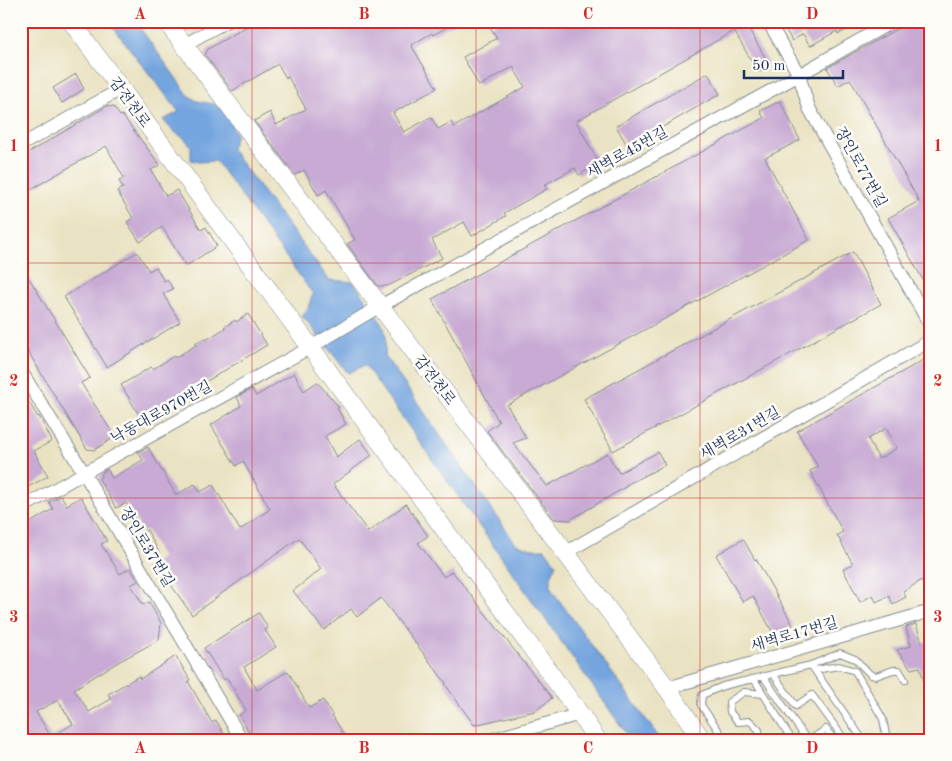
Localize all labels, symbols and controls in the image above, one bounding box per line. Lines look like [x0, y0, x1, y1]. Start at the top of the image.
text: A [134, 7, 146, 23]
text: B [358, 7, 370, 23]
text: C [583, 7, 593, 23]
text: D [806, 7, 818, 23]
scale bar [744, 48, 843, 80]
text: 50 m [752, 59, 786, 74]
street label: 감전천로 [106, 74, 154, 131]
street label: 새벽로45번길 [584, 123, 671, 182]
street label: 장인로77번길 [831, 124, 890, 211]
text: 1 [9, 139, 19, 155]
text: 1 [933, 139, 943, 155]
street label: 감전천로 [410, 352, 459, 409]
text: 2 [9, 374, 19, 390]
text: 2 [933, 374, 943, 390]
street label: 낙동대로970번길 [108, 378, 215, 447]
street label: 새벽로31번길 [697, 404, 783, 463]
street label: 장인로37번길 [116, 504, 177, 590]
text: 3 [9, 610, 19, 626]
text: 3 [933, 610, 943, 626]
street label: 새벽로17번길 [749, 614, 840, 655]
text: A [134, 741, 146, 757]
text: B [358, 741, 370, 757]
text: C [583, 741, 593, 757]
text: D [806, 741, 818, 757]

